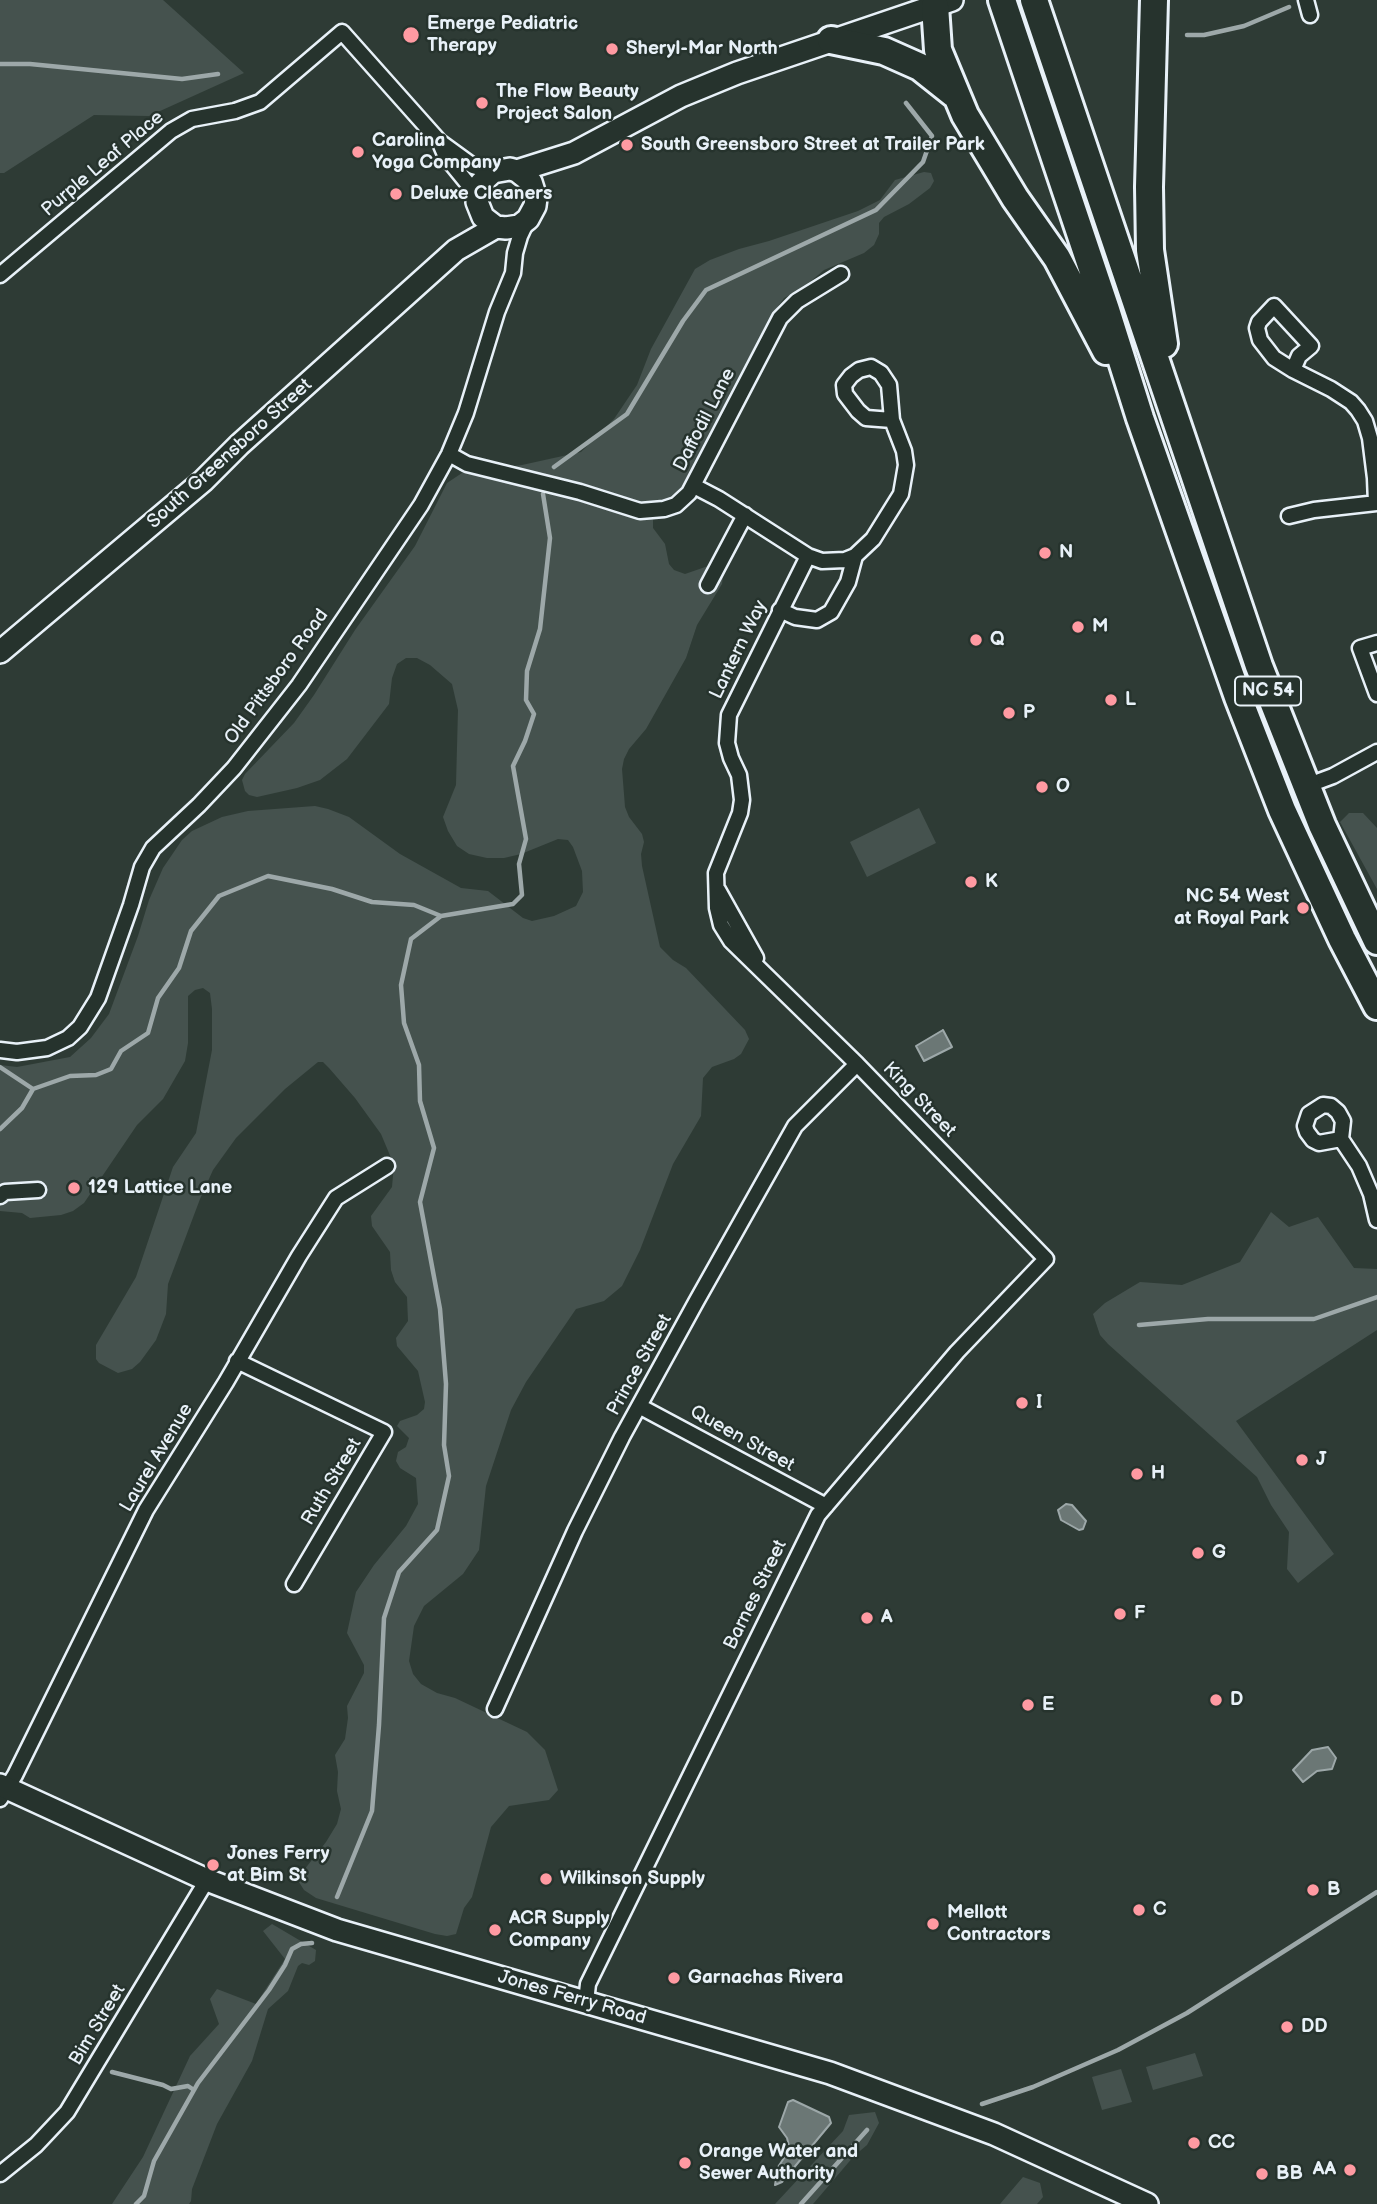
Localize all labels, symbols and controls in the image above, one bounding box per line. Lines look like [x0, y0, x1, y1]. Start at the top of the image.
place label: Emerge Pediatric Therapy [427, 13, 578, 57]
marker: Emerge Pediatric Therapy [401, 25, 421, 45]
place label: Sheryl-Mar North [626, 38, 778, 60]
marker: Sheryl-Mar North [604, 41, 620, 57]
place label: The Flow Beauty Project Salon [496, 81, 639, 125]
marker: The Flow Beauty Project Salon [474, 95, 490, 111]
street label: Purple Leaf Place [37, 106, 169, 222]
place label: Carolina Yoga Company [372, 130, 501, 174]
place label: South Greensboro Street at Trailer Park [641, 134, 985, 156]
marker: South Greensboro Street at Trailer Park [619, 137, 635, 153]
marker: Carolina Yoga Company [350, 144, 366, 160]
place label: Deluxe Cleaners [410, 183, 552, 205]
marker: Deluxe Cleaners [388, 186, 404, 202]
street label: Daffodil Lane [669, 365, 741, 475]
street label: South Greensboro Street [143, 374, 317, 534]
place label: N [1059, 542, 1073, 564]
marker: N [1037, 545, 1053, 561]
street label: Lantern Way [705, 597, 773, 703]
street label: Old Pittsboro Road [220, 605, 334, 749]
place label: M [1092, 616, 1108, 638]
marker: M [1070, 619, 1086, 635]
place label: Q [990, 629, 1004, 651]
marker: Q [968, 632, 984, 648]
road number: NC 54 [1235, 676, 1301, 706]
place label: L [1125, 689, 1136, 711]
marker: L [1103, 692, 1119, 708]
place label: P [1023, 702, 1035, 724]
marker: P [1001, 705, 1017, 721]
place label: O [1056, 776, 1070, 798]
marker: O [1034, 779, 1050, 795]
place label: K [985, 871, 998, 893]
marker: K [963, 874, 979, 890]
place label: NC 54 West at Royal Park [1174, 886, 1289, 930]
marker: NC 54 West at Royal Park [1295, 900, 1311, 916]
street label: King Street [878, 1058, 960, 1142]
place label: 129 Lattice Lane [88, 1177, 232, 1199]
marker: 129 Lattice Lane [66, 1180, 82, 1196]
street label: Prince Street [603, 1310, 677, 1420]
place label: I [1036, 1392, 1042, 1414]
marker: I [1014, 1395, 1030, 1411]
street label: Laurel Avenue [116, 1400, 198, 1516]
street label: Queen Street [686, 1401, 798, 1477]
street label: Ruth Street [297, 1434, 367, 1530]
place label: J [1316, 1449, 1326, 1471]
marker: J [1294, 1452, 1310, 1468]
place label: H [1151, 1463, 1165, 1485]
marker: H [1129, 1466, 1145, 1482]
street label: Barnes Street [720, 1536, 792, 1654]
place label: G [1212, 1542, 1226, 1564]
marker: G [1190, 1545, 1206, 1561]
place label: F [1134, 1603, 1145, 1625]
marker: F [1112, 1606, 1128, 1622]
place label: A [881, 1607, 893, 1629]
marker: A [859, 1610, 875, 1626]
place label: D [1230, 1689, 1243, 1711]
marker: D [1208, 1692, 1224, 1708]
place label: E [1042, 1694, 1054, 1716]
marker: E [1020, 1697, 1036, 1713]
place label: Jones Ferry at Bim St [227, 1843, 329, 1887]
marker: Jones Ferry at Bim St [205, 1857, 221, 1873]
place label: Wilkinson Supply [560, 1868, 705, 1890]
marker: Wilkinson Supply [538, 1871, 554, 1887]
place label: B [1327, 1879, 1340, 1901]
marker: B [1305, 1882, 1321, 1898]
place label: C [1153, 1899, 1166, 1921]
place label: Mellott Contractors [947, 1902, 1051, 1946]
marker: C [1131, 1902, 1147, 1918]
place label: ACR Supply Company [509, 1908, 609, 1952]
marker: Mellott Contractors [925, 1916, 941, 1932]
marker: ACR Supply Company [487, 1922, 503, 1938]
street label: Jones Ferry Road [495, 1966, 649, 2030]
place label: Garnachas Rivera [688, 1967, 843, 1989]
marker: Garnachas Rivera [666, 1970, 682, 1986]
street label: Bim Street [65, 1980, 131, 2070]
place label: DD [1301, 2016, 1327, 2038]
marker: DD [1279, 2019, 1295, 2035]
place label: CC [1208, 2132, 1235, 2154]
marker: CC [1186, 2135, 1202, 2151]
place label: Orange Water and Sewer Authority [699, 2141, 858, 2185]
marker: Orange Water and Sewer Authority [677, 2155, 693, 2171]
place label: AA [1313, 2159, 1336, 2181]
marker: AA [1342, 2162, 1358, 2178]
place label: BB [1276, 2163, 1303, 2185]
marker: BB [1254, 2166, 1270, 2182]

